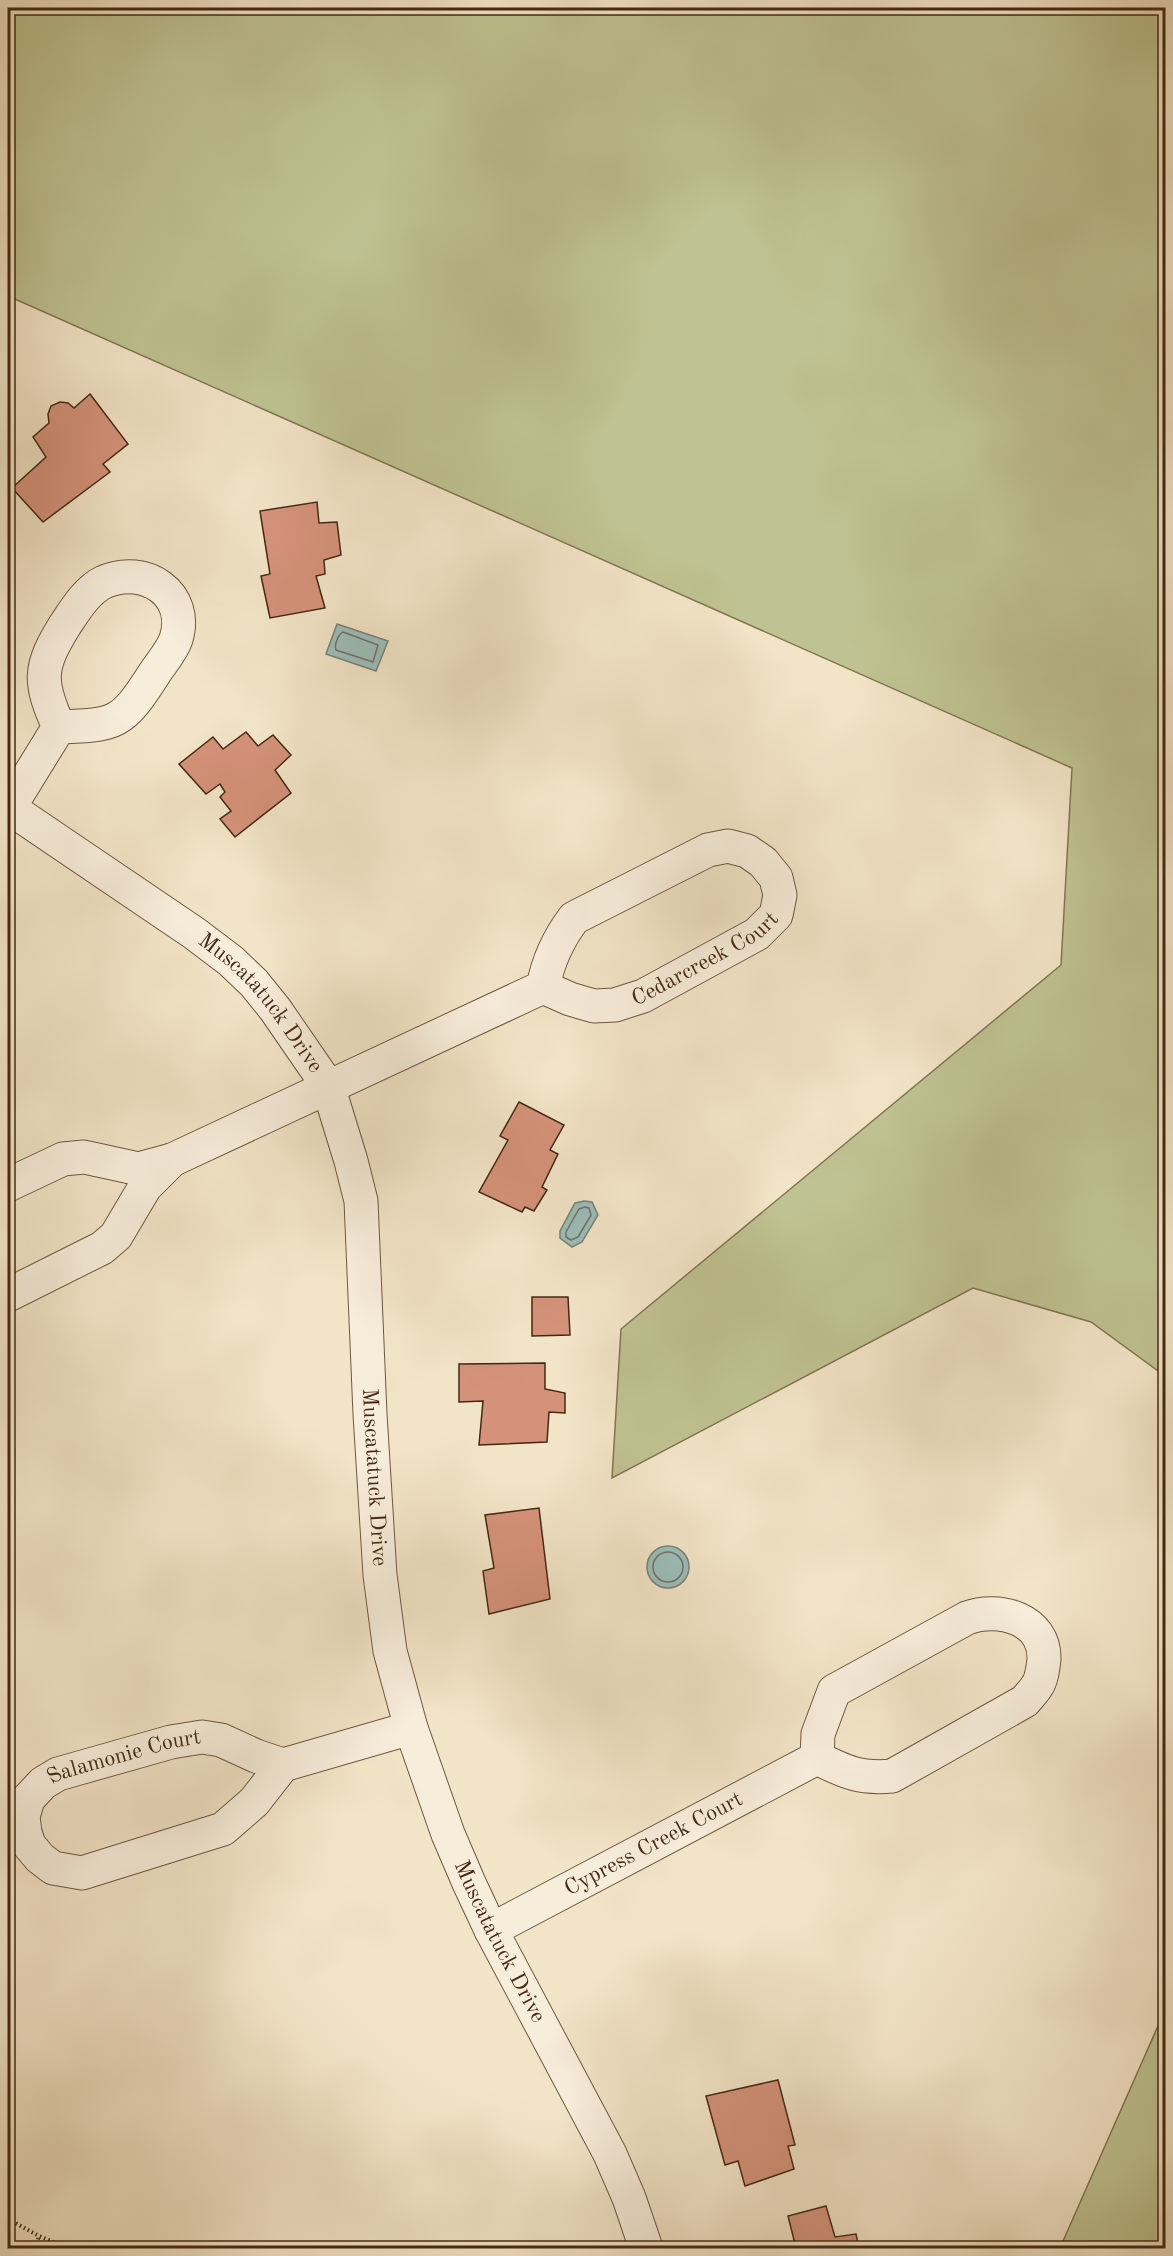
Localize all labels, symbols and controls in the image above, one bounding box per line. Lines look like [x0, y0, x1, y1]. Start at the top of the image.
street label: Cedarcreek Court [629, 908, 783, 1010]
street label: Muscatatuck Drive [194, 929, 327, 1077]
street label: Muscatatuck Drive [358, 1388, 390, 1567]
street label: Salamonie Court [43, 1726, 202, 1789]
street label: Cypress Creek Court [561, 1788, 746, 1900]
street label: Muscatatuck Drive [450, 1857, 549, 2026]

